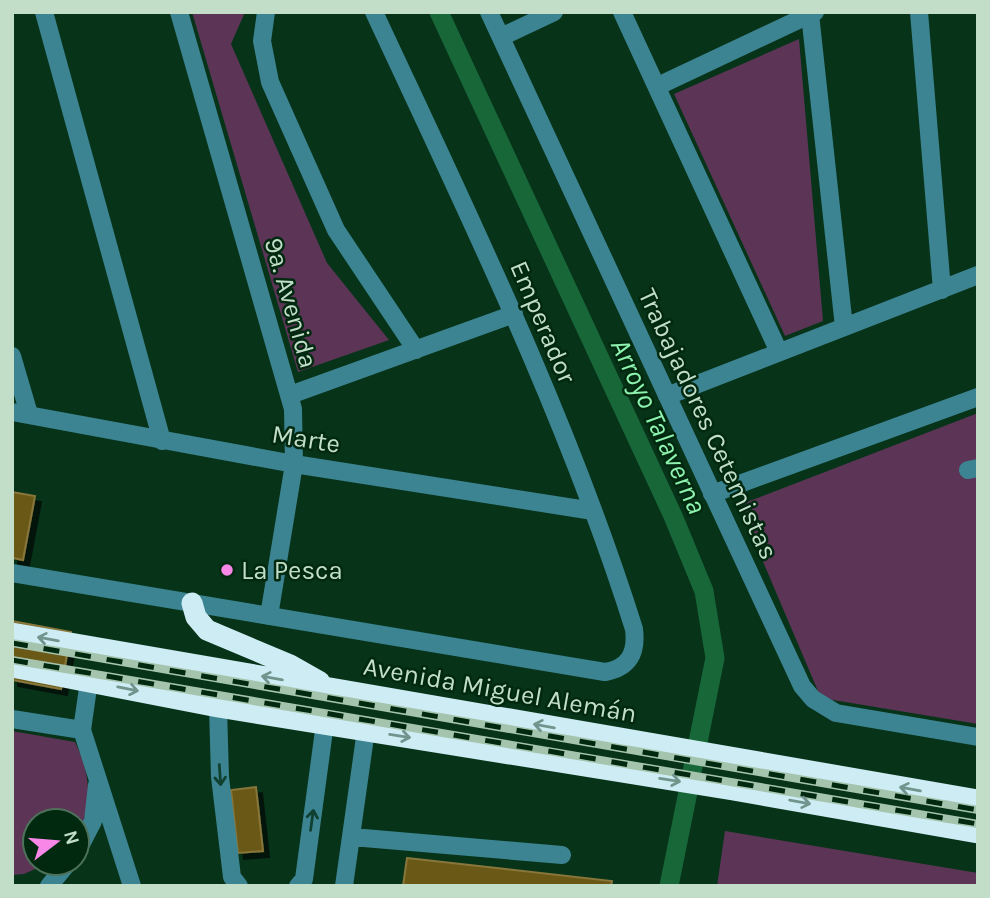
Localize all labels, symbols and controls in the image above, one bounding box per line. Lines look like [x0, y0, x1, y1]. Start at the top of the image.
street label: 9a. Avenida [258, 234, 324, 372]
street label: Emperador [503, 256, 583, 389]
street label: Trabajadores Cetemistas [632, 284, 784, 564]
water label: Arroyo Talaverna [604, 333, 714, 519]
street label: Marte [270, 418, 342, 460]
place label: La Pesca [241, 555, 343, 586]
marker: La Pesca [219, 562, 235, 578]
one-way arrow [37, 632, 60, 645]
street label: Avenida Miguel Alemán [361, 651, 639, 729]
one-way arrow [261, 671, 284, 684]
one-way arrow [116, 682, 139, 696]
one-way arrow [533, 719, 556, 732]
one-way arrow [388, 730, 411, 743]
one-way arrow [214, 763, 227, 786]
one-way arrow [658, 774, 681, 787]
one-way arrow [900, 782, 922, 795]
one-way arrow [788, 796, 811, 809]
north arrow [21, 807, 91, 877]
one-way arrow [305, 809, 318, 832]
text: N [59, 828, 84, 847]

